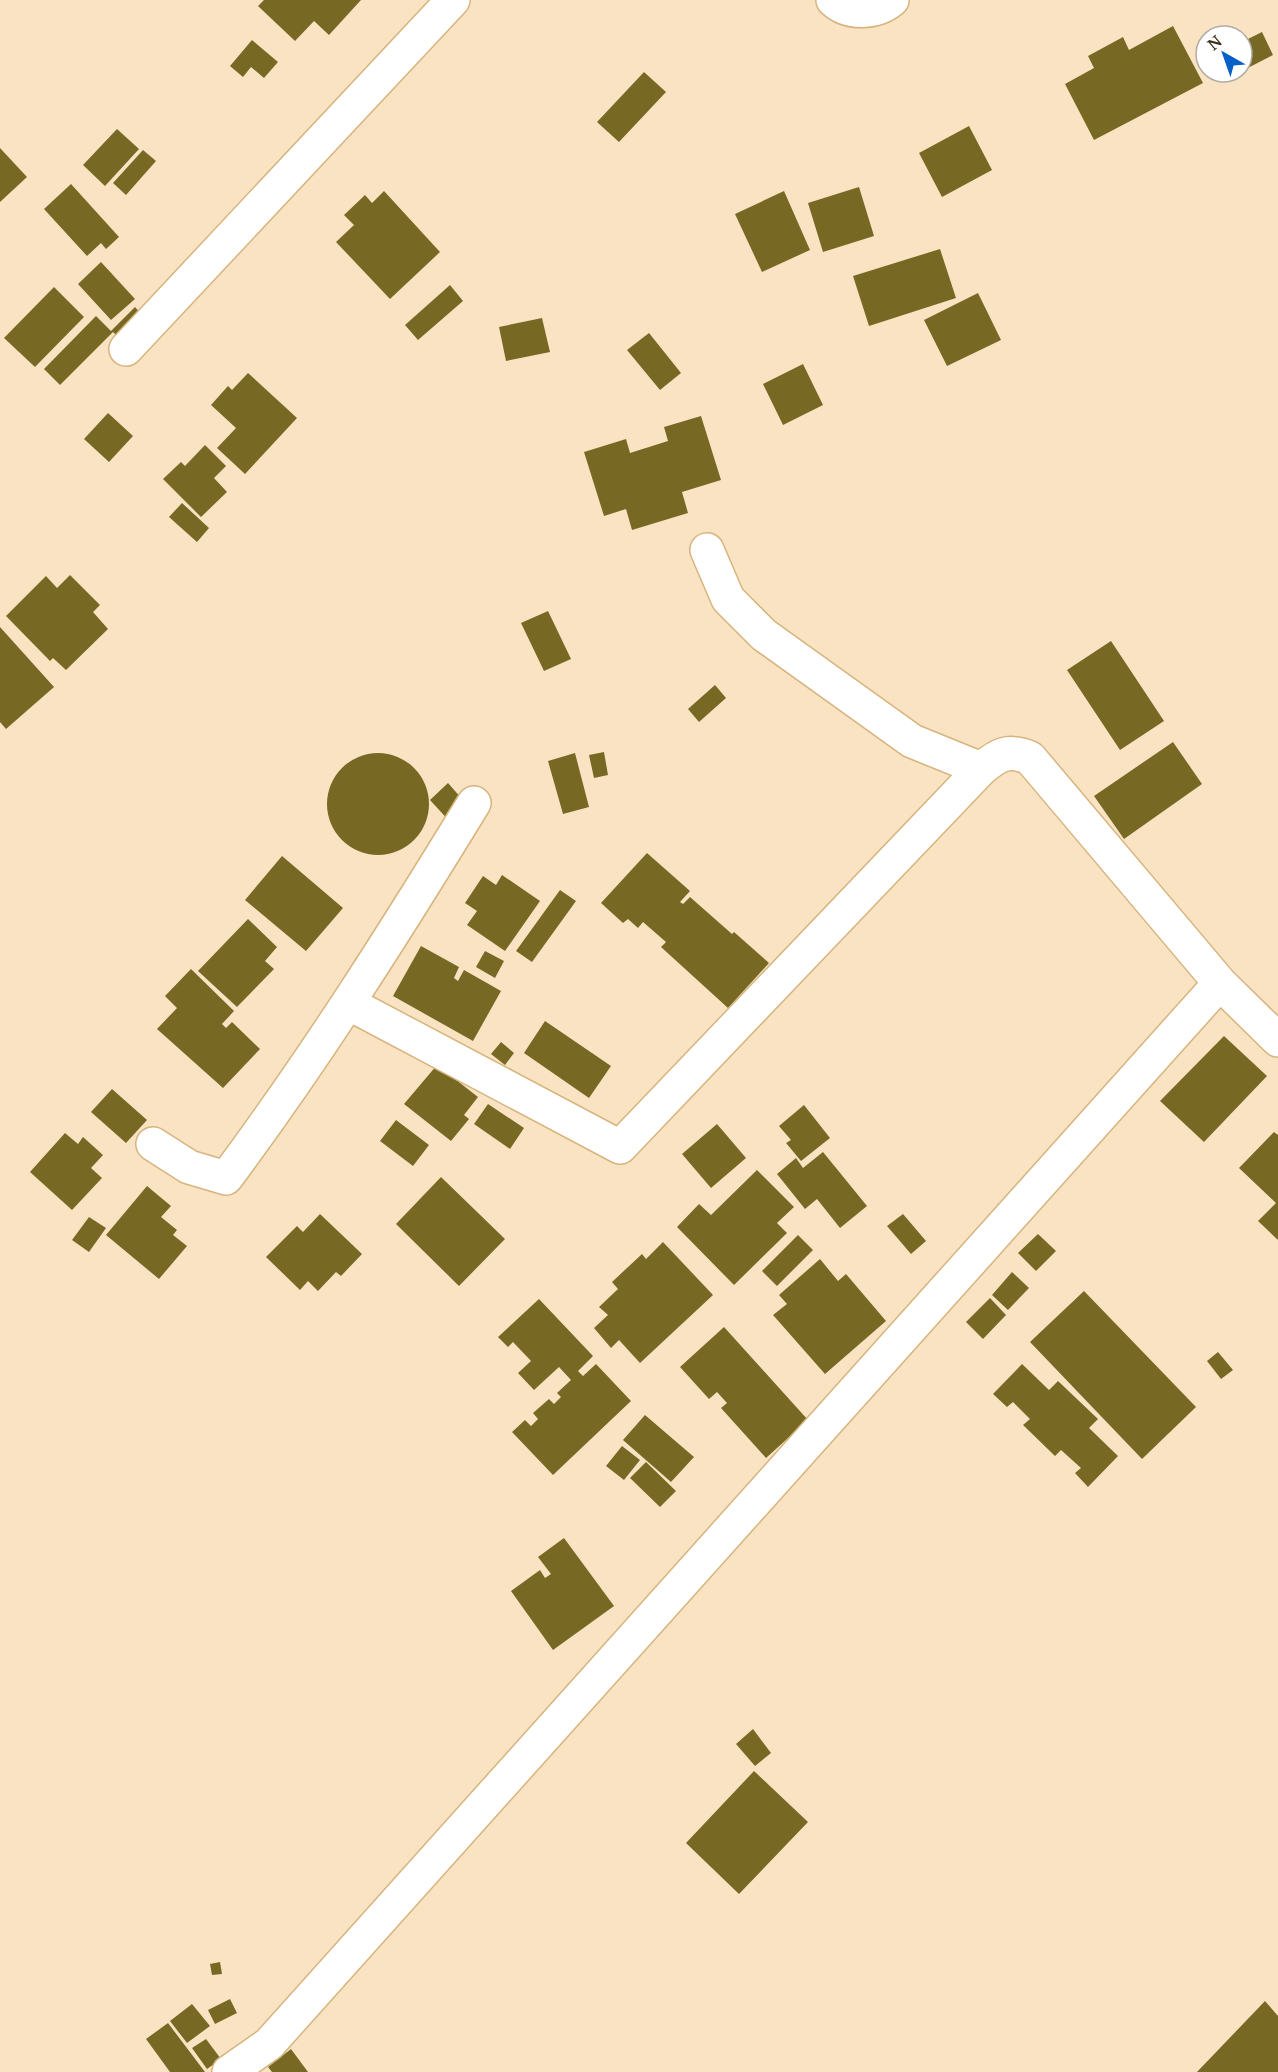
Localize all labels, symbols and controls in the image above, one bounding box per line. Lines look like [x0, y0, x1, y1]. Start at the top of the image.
north arrow [1194, 24, 1254, 84]
text: N [1202, 30, 1227, 55]

